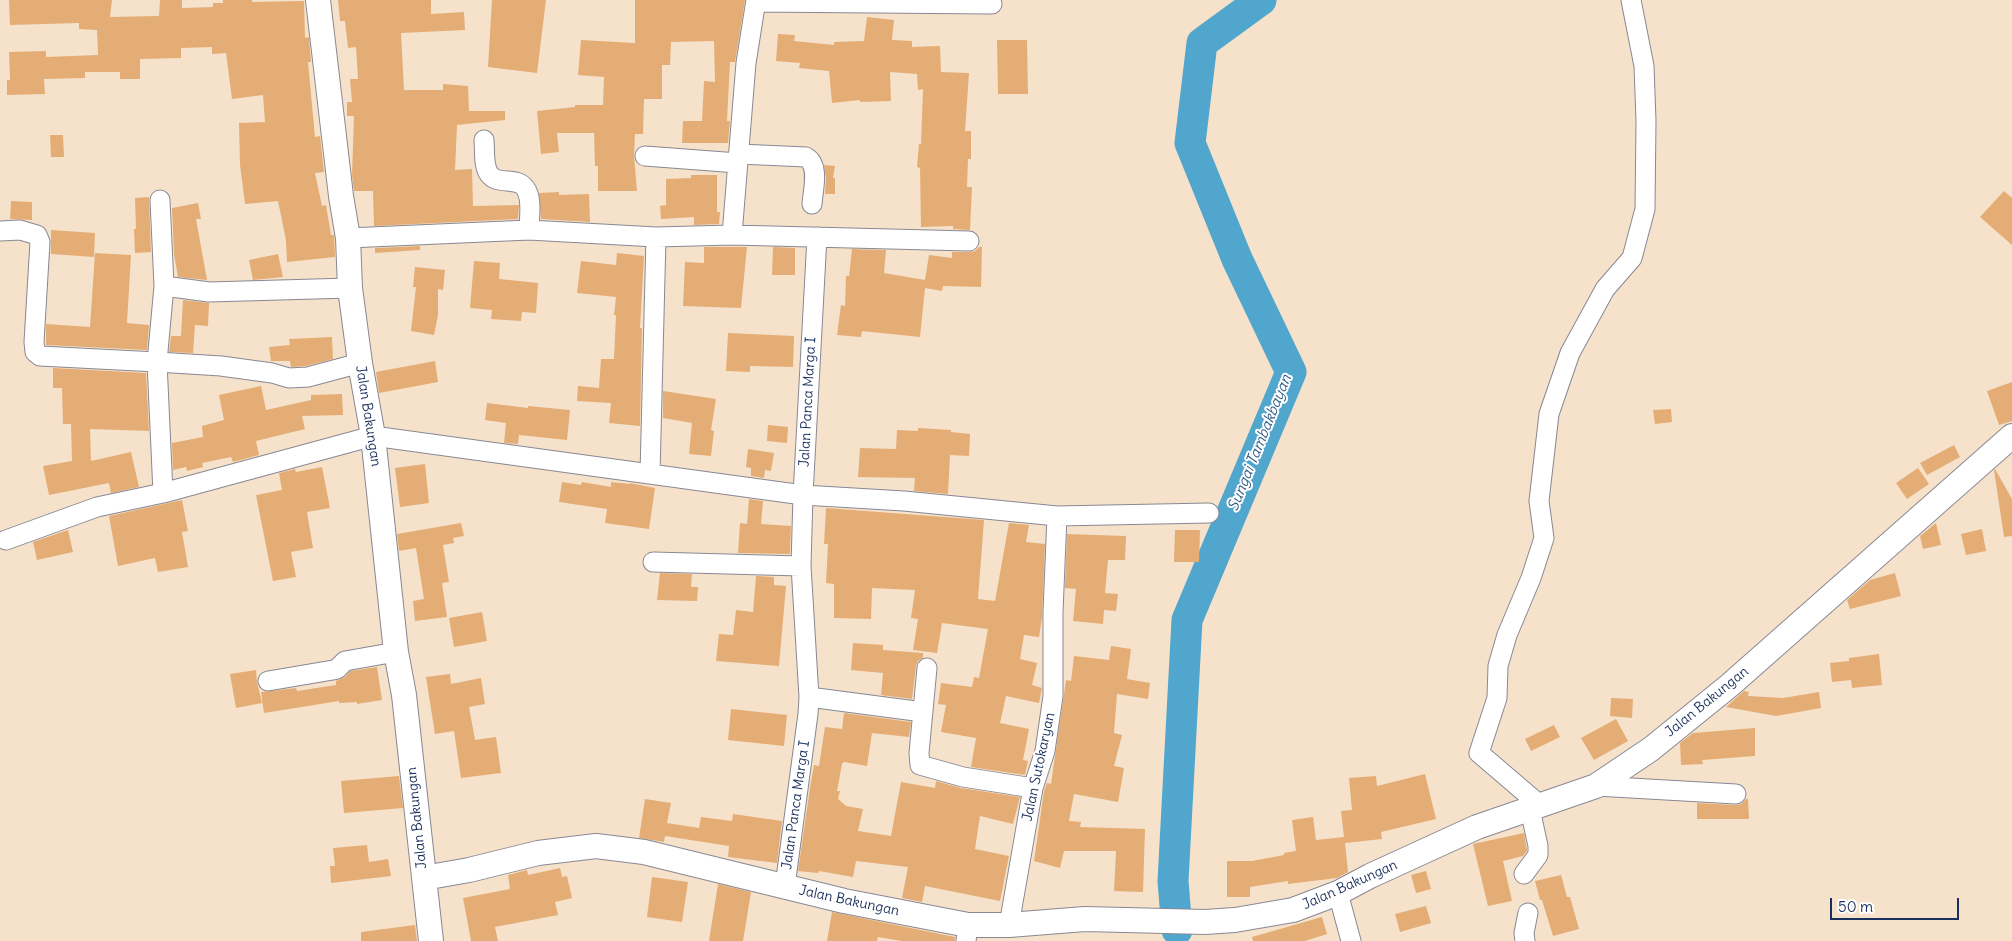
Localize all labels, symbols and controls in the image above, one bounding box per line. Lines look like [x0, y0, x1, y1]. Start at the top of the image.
street label: Jalan Panca Marga I [796, 337, 820, 467]
street label: Jalan Bakungan [352, 364, 384, 468]
water label: Sungai Tambakbayan [1224, 372, 1296, 514]
street label: Jalan Bakungan [1662, 663, 1752, 741]
street label: Jalan Sutokaryan [1019, 711, 1059, 823]
street label: Jalan Panca Marga I [779, 739, 813, 871]
street label: Jalan Bakungan [403, 766, 431, 870]
street label: Jalan Bakungan [1300, 857, 1400, 913]
street label: Jalan Bakungan [797, 882, 901, 920]
scale bar [1832, 888, 1961, 920]
text: 50 m [1838, 897, 1873, 916]

